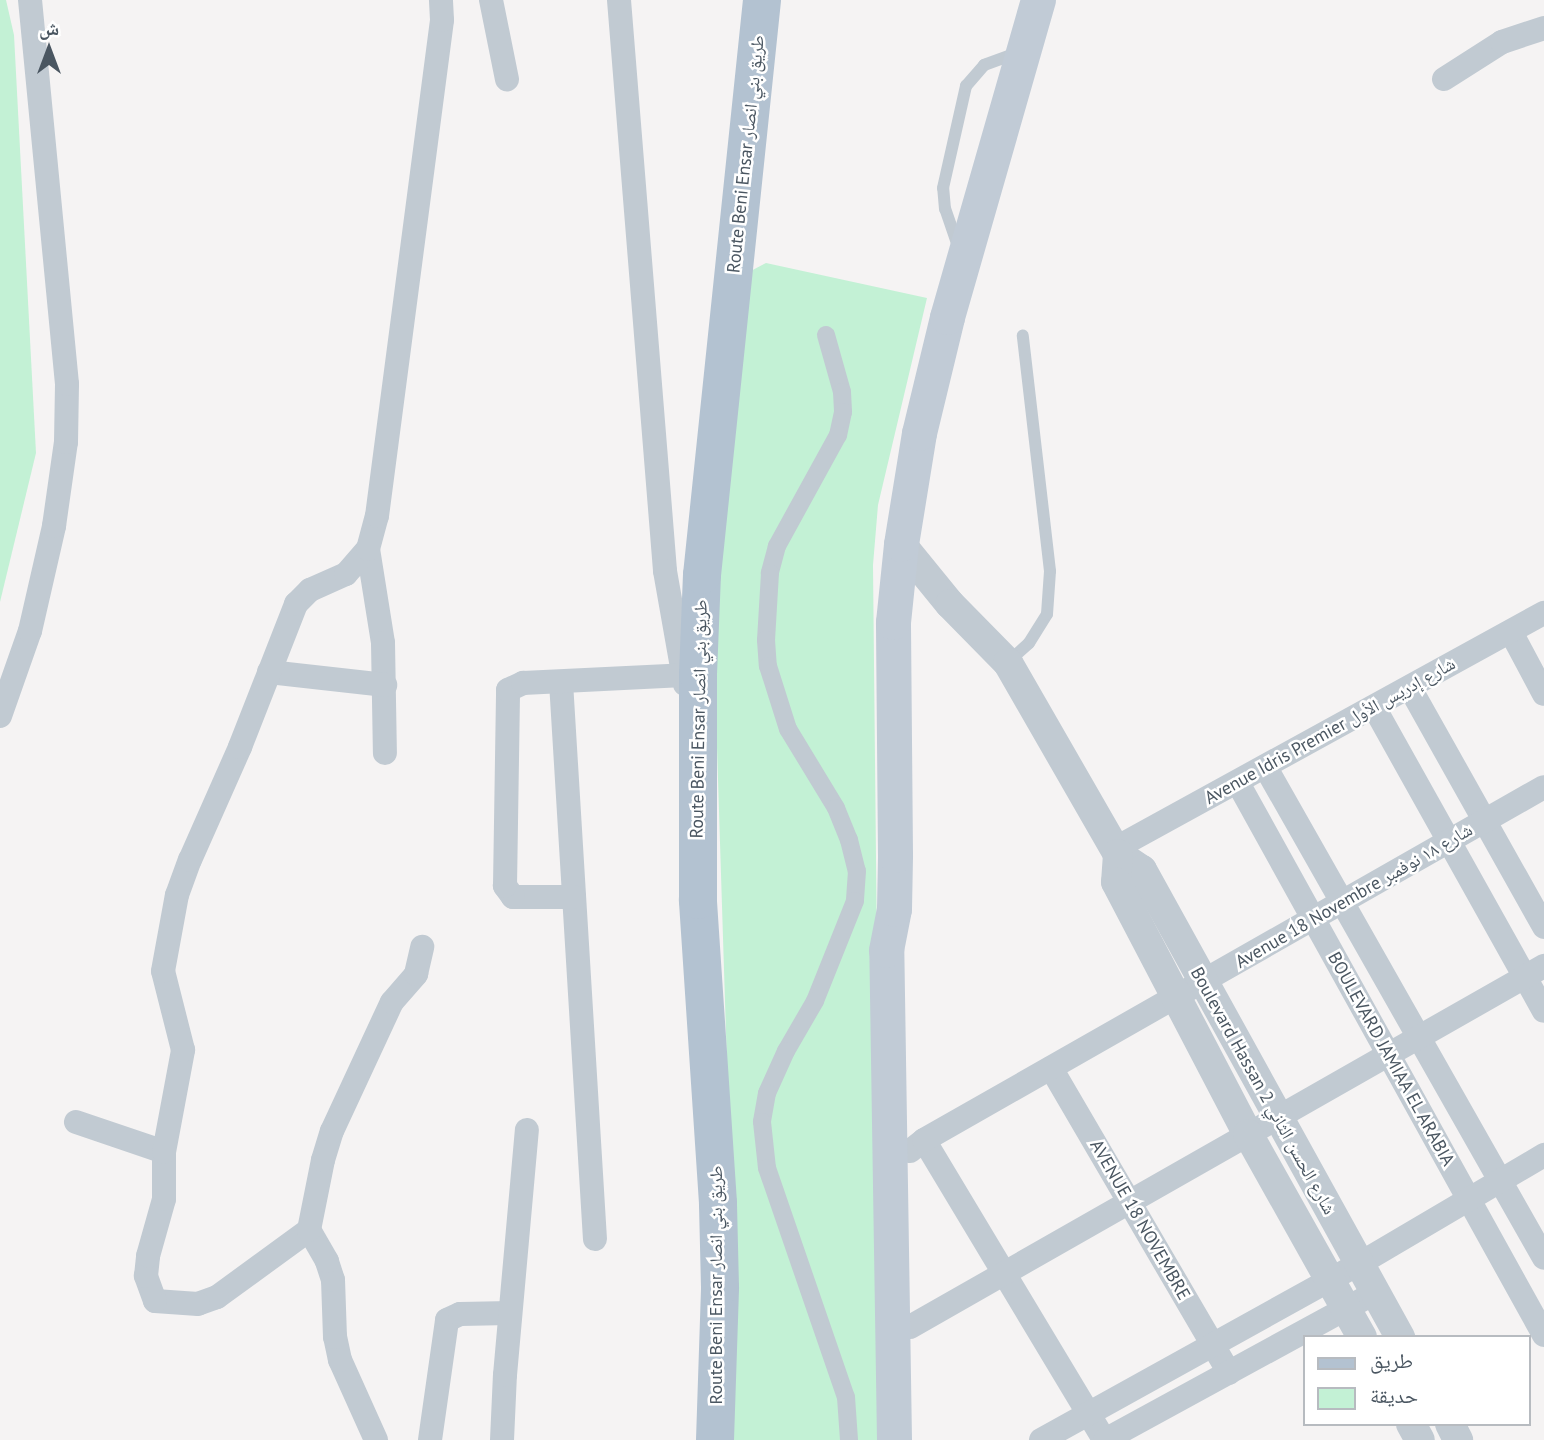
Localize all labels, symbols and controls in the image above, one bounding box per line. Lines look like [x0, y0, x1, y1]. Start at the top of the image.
north arrow [14, 14, 84, 84]
text: ش [39, 16, 59, 40]
street label: Route Beni Ensar طريق بني انصار [723, 34, 769, 274]
street label: Route Beni Ensar طريق بني انصار [686, 599, 712, 839]
street label: Avenue Idris Premier شارع إدريس الأول [1201, 653, 1459, 809]
street label: Avenue 18 Novembre شارع ١٨ نوفمبر [1232, 819, 1476, 973]
street label: BOULEVARD JAMIAA EL ARABIA [1323, 947, 1459, 1171]
street label: Boulevard Hassan 2 شارع الحسن الثاني [1186, 964, 1340, 1218]
street label: AVENUE 18 NOVEMBRE [1085, 1136, 1195, 1304]
street label: Route Beni Ensar طريق بني انصار [705, 1166, 727, 1404]
legend [1302, 1335, 1530, 1426]
text: طريق [1370, 1347, 1413, 1374]
text: حديقة [1370, 1382, 1418, 1409]

